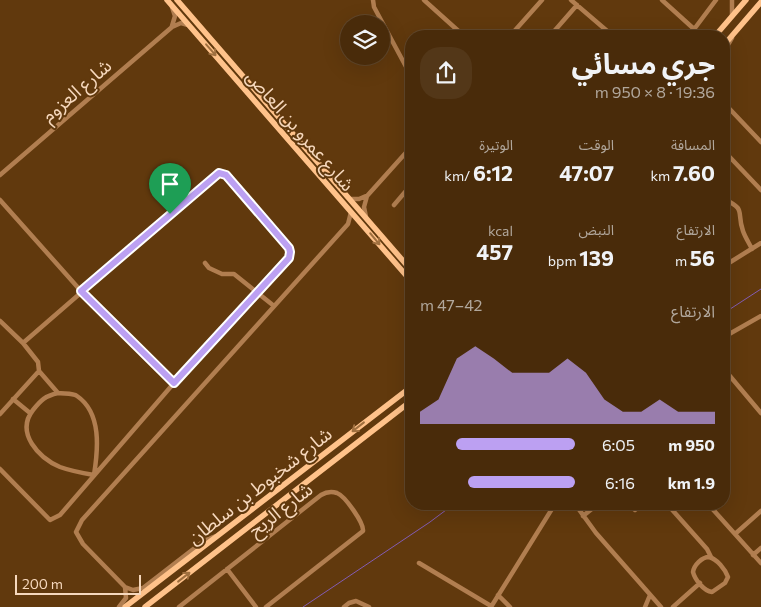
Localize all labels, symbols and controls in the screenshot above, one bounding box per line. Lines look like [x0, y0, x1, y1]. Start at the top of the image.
map controls [340, 15, 390, 65]
button: layers [340, 15, 390, 65]
one-way arrow [206, 43, 217, 56]
text: جري مسائي [571, 46, 715, 80]
button: share [420, 47, 472, 99]
street label: شارع العزوم [36, 53, 118, 130]
street label: شارع عمرو بن العاص [240, 65, 360, 197]
text: 19:36 · 8 × 950 m [595, 82, 715, 101]
text: الوتيرة [479, 136, 513, 153]
text: الوقت [579, 136, 614, 153]
text: المسافة [671, 136, 715, 153]
text: 6:12 [473, 160, 513, 185]
text: 47:07 [559, 160, 614, 185]
text: 7.60 [673, 160, 715, 185]
pin [149, 163, 191, 214]
text: /km [444, 167, 473, 184]
text: km [650, 167, 673, 184]
icon: arrive [156, 170, 184, 198]
text: النبض [578, 221, 614, 238]
text: الارتفاع [677, 221, 715, 238]
text: kcal [488, 222, 513, 239]
one-way arrow [369, 232, 380, 245]
text: 457 [476, 239, 513, 264]
text: 139 [579, 245, 614, 270]
text: 56 [690, 245, 715, 270]
text: bpm [548, 252, 579, 269]
text: m [675, 252, 690, 269]
text: 42–47 m [420, 295, 482, 314]
text: الارتفاع [671, 301, 715, 320]
street label: شارع شخبوط بن سلطان [182, 421, 338, 551]
one-way arrow [351, 422, 365, 432]
text: 6:05 [602, 435, 635, 454]
text: 950 m [668, 435, 715, 454]
text: 6:16 [605, 473, 635, 492]
text: 1.9 km [668, 473, 715, 492]
street label: شارع الريح [243, 477, 319, 544]
scale bar [15, 572, 141, 595]
one-way arrow [177, 572, 191, 582]
text: 200 m [22, 575, 63, 592]

